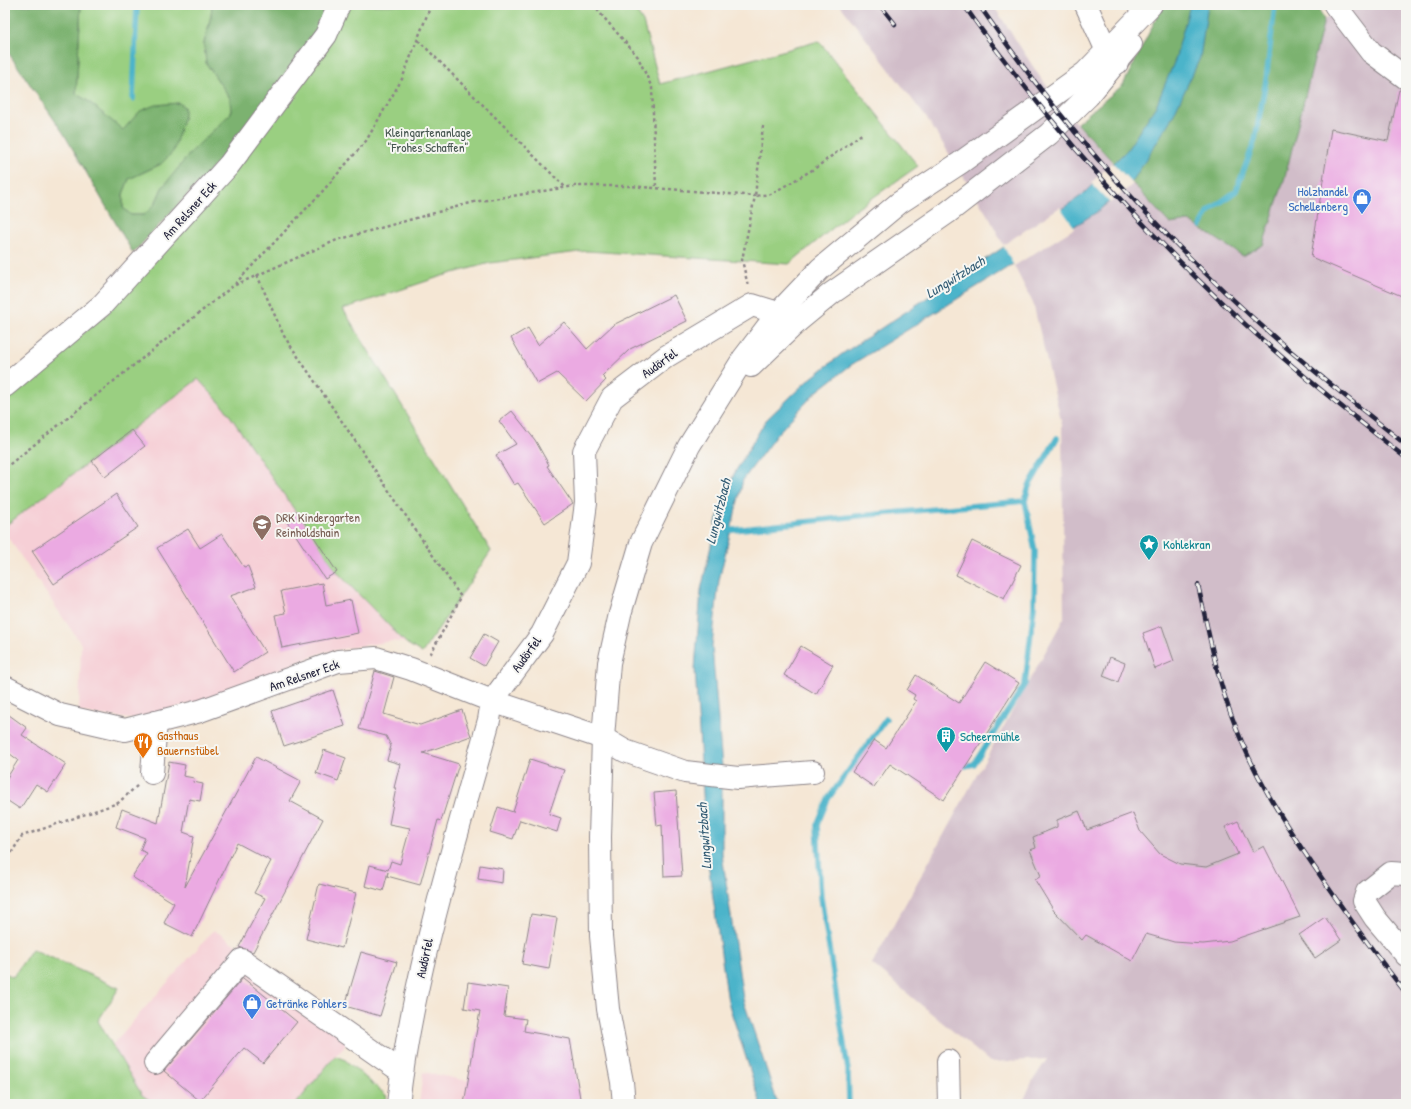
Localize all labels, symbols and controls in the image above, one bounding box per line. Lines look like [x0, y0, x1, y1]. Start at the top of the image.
park label: Kleingartenanlage "Frohes Schaffen" [385, 123, 471, 156]
street label: Am Relsner Eck [158, 176, 220, 243]
place label: Holzhandel Schellenberg [1288, 182, 1349, 215]
shop icon: Holzhandel Schellenberg [1351, 187, 1373, 215]
water label: Lungwitzbach [922, 250, 989, 303]
street label: Audörfel [637, 344, 681, 382]
water label: Lungwitzbach [700, 475, 736, 546]
place label: DRK Kindergarten Reinholdshain [276, 508, 360, 541]
school or university icon: DRK Kindergarten Reinholdshain [251, 513, 273, 541]
place icon: Kohlekran [1138, 533, 1160, 561]
place label: Kohlekran [1163, 535, 1211, 553]
street label: Audörfel [507, 632, 545, 676]
street label: Am Relsner Eck [267, 654, 342, 695]
building icon: Scheermühle [935, 725, 957, 753]
place label: Gasthaus Bauernstübel [157, 726, 219, 759]
place label: Scheermühle [960, 727, 1020, 745]
restaurant icon: Gasthaus Bauernstübel [132, 731, 154, 759]
water label: Lungwitzbach [692, 801, 716, 870]
street label: Audörfel [411, 936, 437, 980]
shop icon: Getränke Pohlers [241, 992, 263, 1020]
place label: Getränke Pohlers [266, 994, 347, 1012]

